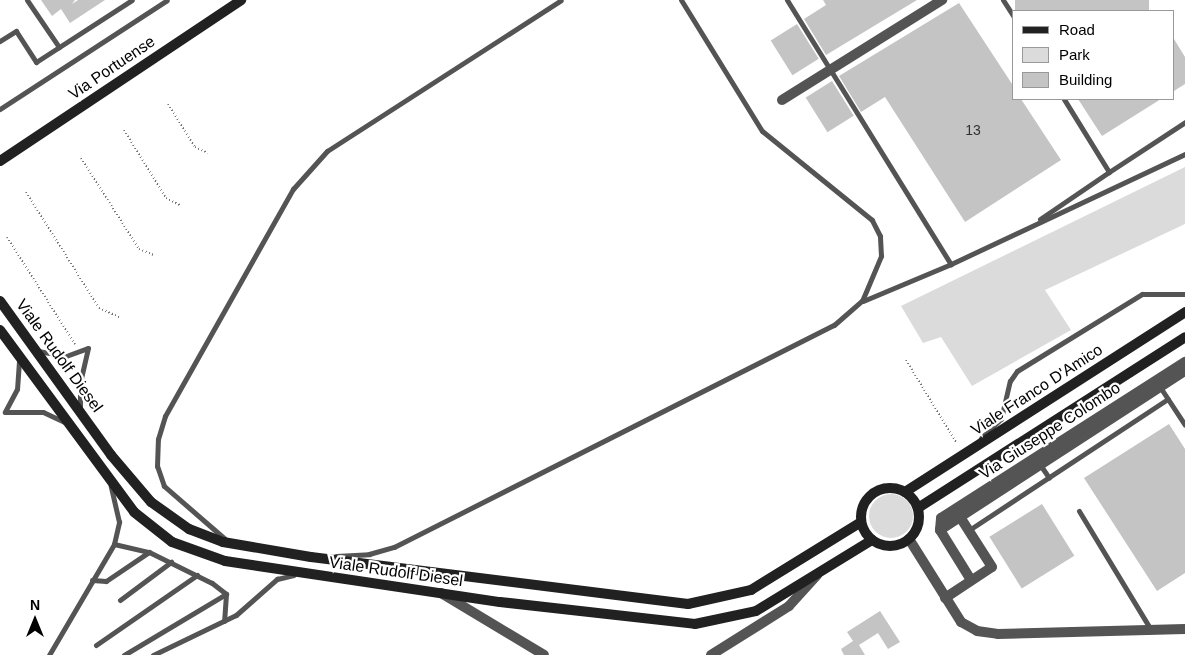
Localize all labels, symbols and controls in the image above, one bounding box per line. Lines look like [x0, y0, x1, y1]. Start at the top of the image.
legend [1012, 10, 1175, 100]
text: Road [1059, 21, 1095, 38]
street label: Via Portuense [65, 32, 159, 104]
text: Park [1059, 46, 1090, 63]
text: Building [1059, 71, 1112, 88]
house number: 13 [965, 122, 981, 138]
street label: Viale Rudolf Diesel [12, 296, 106, 416]
street label: Viale Franco D'Amico [968, 340, 1106, 440]
street label: Via Giuseppe Colombo [976, 378, 1124, 484]
street label: Viale Rudolf Diesel [328, 553, 464, 591]
north arrow [10, 595, 60, 645]
text: N [30, 597, 40, 613]

